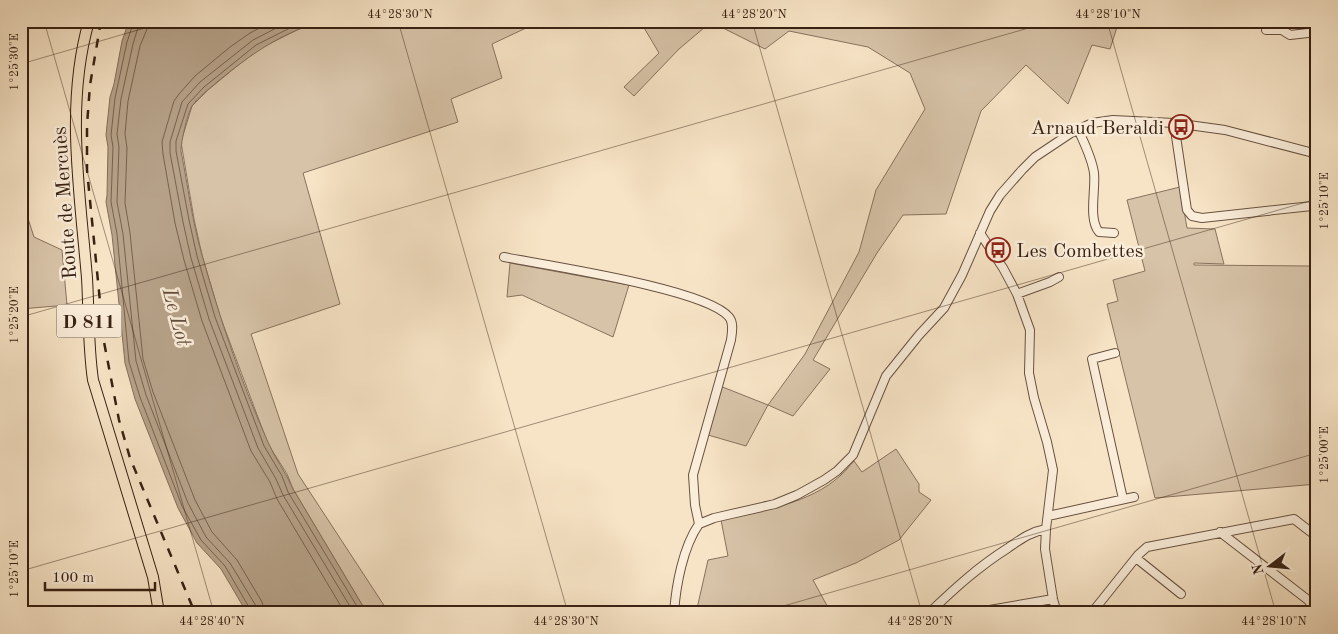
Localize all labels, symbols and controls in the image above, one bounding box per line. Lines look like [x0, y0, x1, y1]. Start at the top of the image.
text: 44°28'30"N [367, 9, 433, 21]
text: 44°28'20"N [721, 9, 787, 21]
text: 44°28'10"N [1075, 9, 1141, 21]
text: 1°25'30"E [8, 33, 21, 91]
bus stop icon: Arnaud Beraldi [1168, 114, 1194, 140]
place label: Arnaud Beraldi [1031, 119, 1164, 139]
street label: Route de Mercuès [51, 126, 81, 280]
text: 1°25'10"E [1318, 172, 1331, 230]
bus stop icon: Les Combettes [985, 237, 1011, 263]
place label: Les Combettes [1016, 242, 1143, 262]
water label: Le Lot [157, 285, 193, 349]
text: 1°25'20"E [8, 286, 21, 344]
road number: D 811 [56, 304, 122, 338]
text: 1°25'00"E [1318, 426, 1331, 484]
text: 1°25'10"E [8, 540, 21, 598]
north arrow [1246, 542, 1296, 592]
scale bar [45, 559, 155, 591]
text: N [1250, 562, 1267, 576]
text: 100 m [52, 571, 94, 586]
text: 44°28'40"N [179, 616, 245, 628]
text: 44°28'30"N [533, 616, 599, 628]
text: 44°28'20"N [887, 616, 953, 628]
text: 44°28'10"N [1241, 616, 1307, 628]

